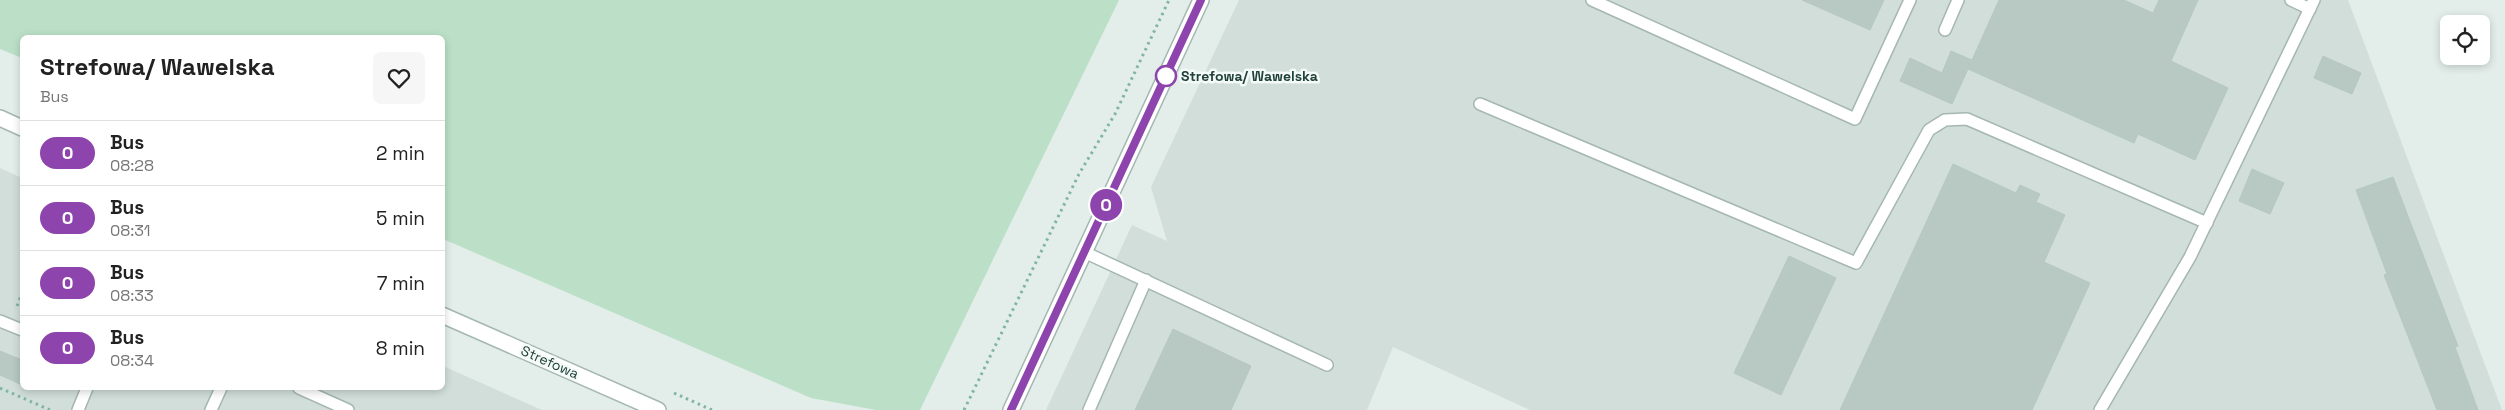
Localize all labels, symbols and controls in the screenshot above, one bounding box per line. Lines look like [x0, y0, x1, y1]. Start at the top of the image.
map controls [2440, 15, 2490, 65]
button: locate [2440, 15, 2490, 65]
text: Strefowa/ Wawelska [40, 51, 275, 82]
button: heart [373, 52, 425, 104]
marker: Strefowa/ Wawelska [1155, 65, 1177, 87]
place label: Strefowa/ Wawelska [1181, 67, 1318, 85]
text: Bus [40, 86, 69, 107]
text: Bus [110, 130, 144, 155]
text: 0 [62, 141, 73, 164]
text: 2 min [376, 141, 425, 166]
text: 08:28 [110, 155, 154, 176]
line badge: 0 [1090, 189, 1122, 221]
text: 0 [1100, 193, 1112, 216]
text: Bus [110, 195, 144, 220]
text: 0 [62, 206, 73, 229]
text: 5 min [376, 206, 425, 231]
text: 08:31 [110, 220, 150, 241]
text: Bus [110, 260, 144, 285]
text: 0 [62, 271, 73, 294]
text: 7 min [377, 271, 425, 296]
text: 08:33 [110, 285, 154, 306]
text: Bus [110, 325, 144, 350]
text: 0 [62, 336, 73, 359]
text: 8 min [376, 336, 425, 361]
street label: Strefowa [518, 341, 582, 383]
text: 08:34 [110, 350, 154, 371]

